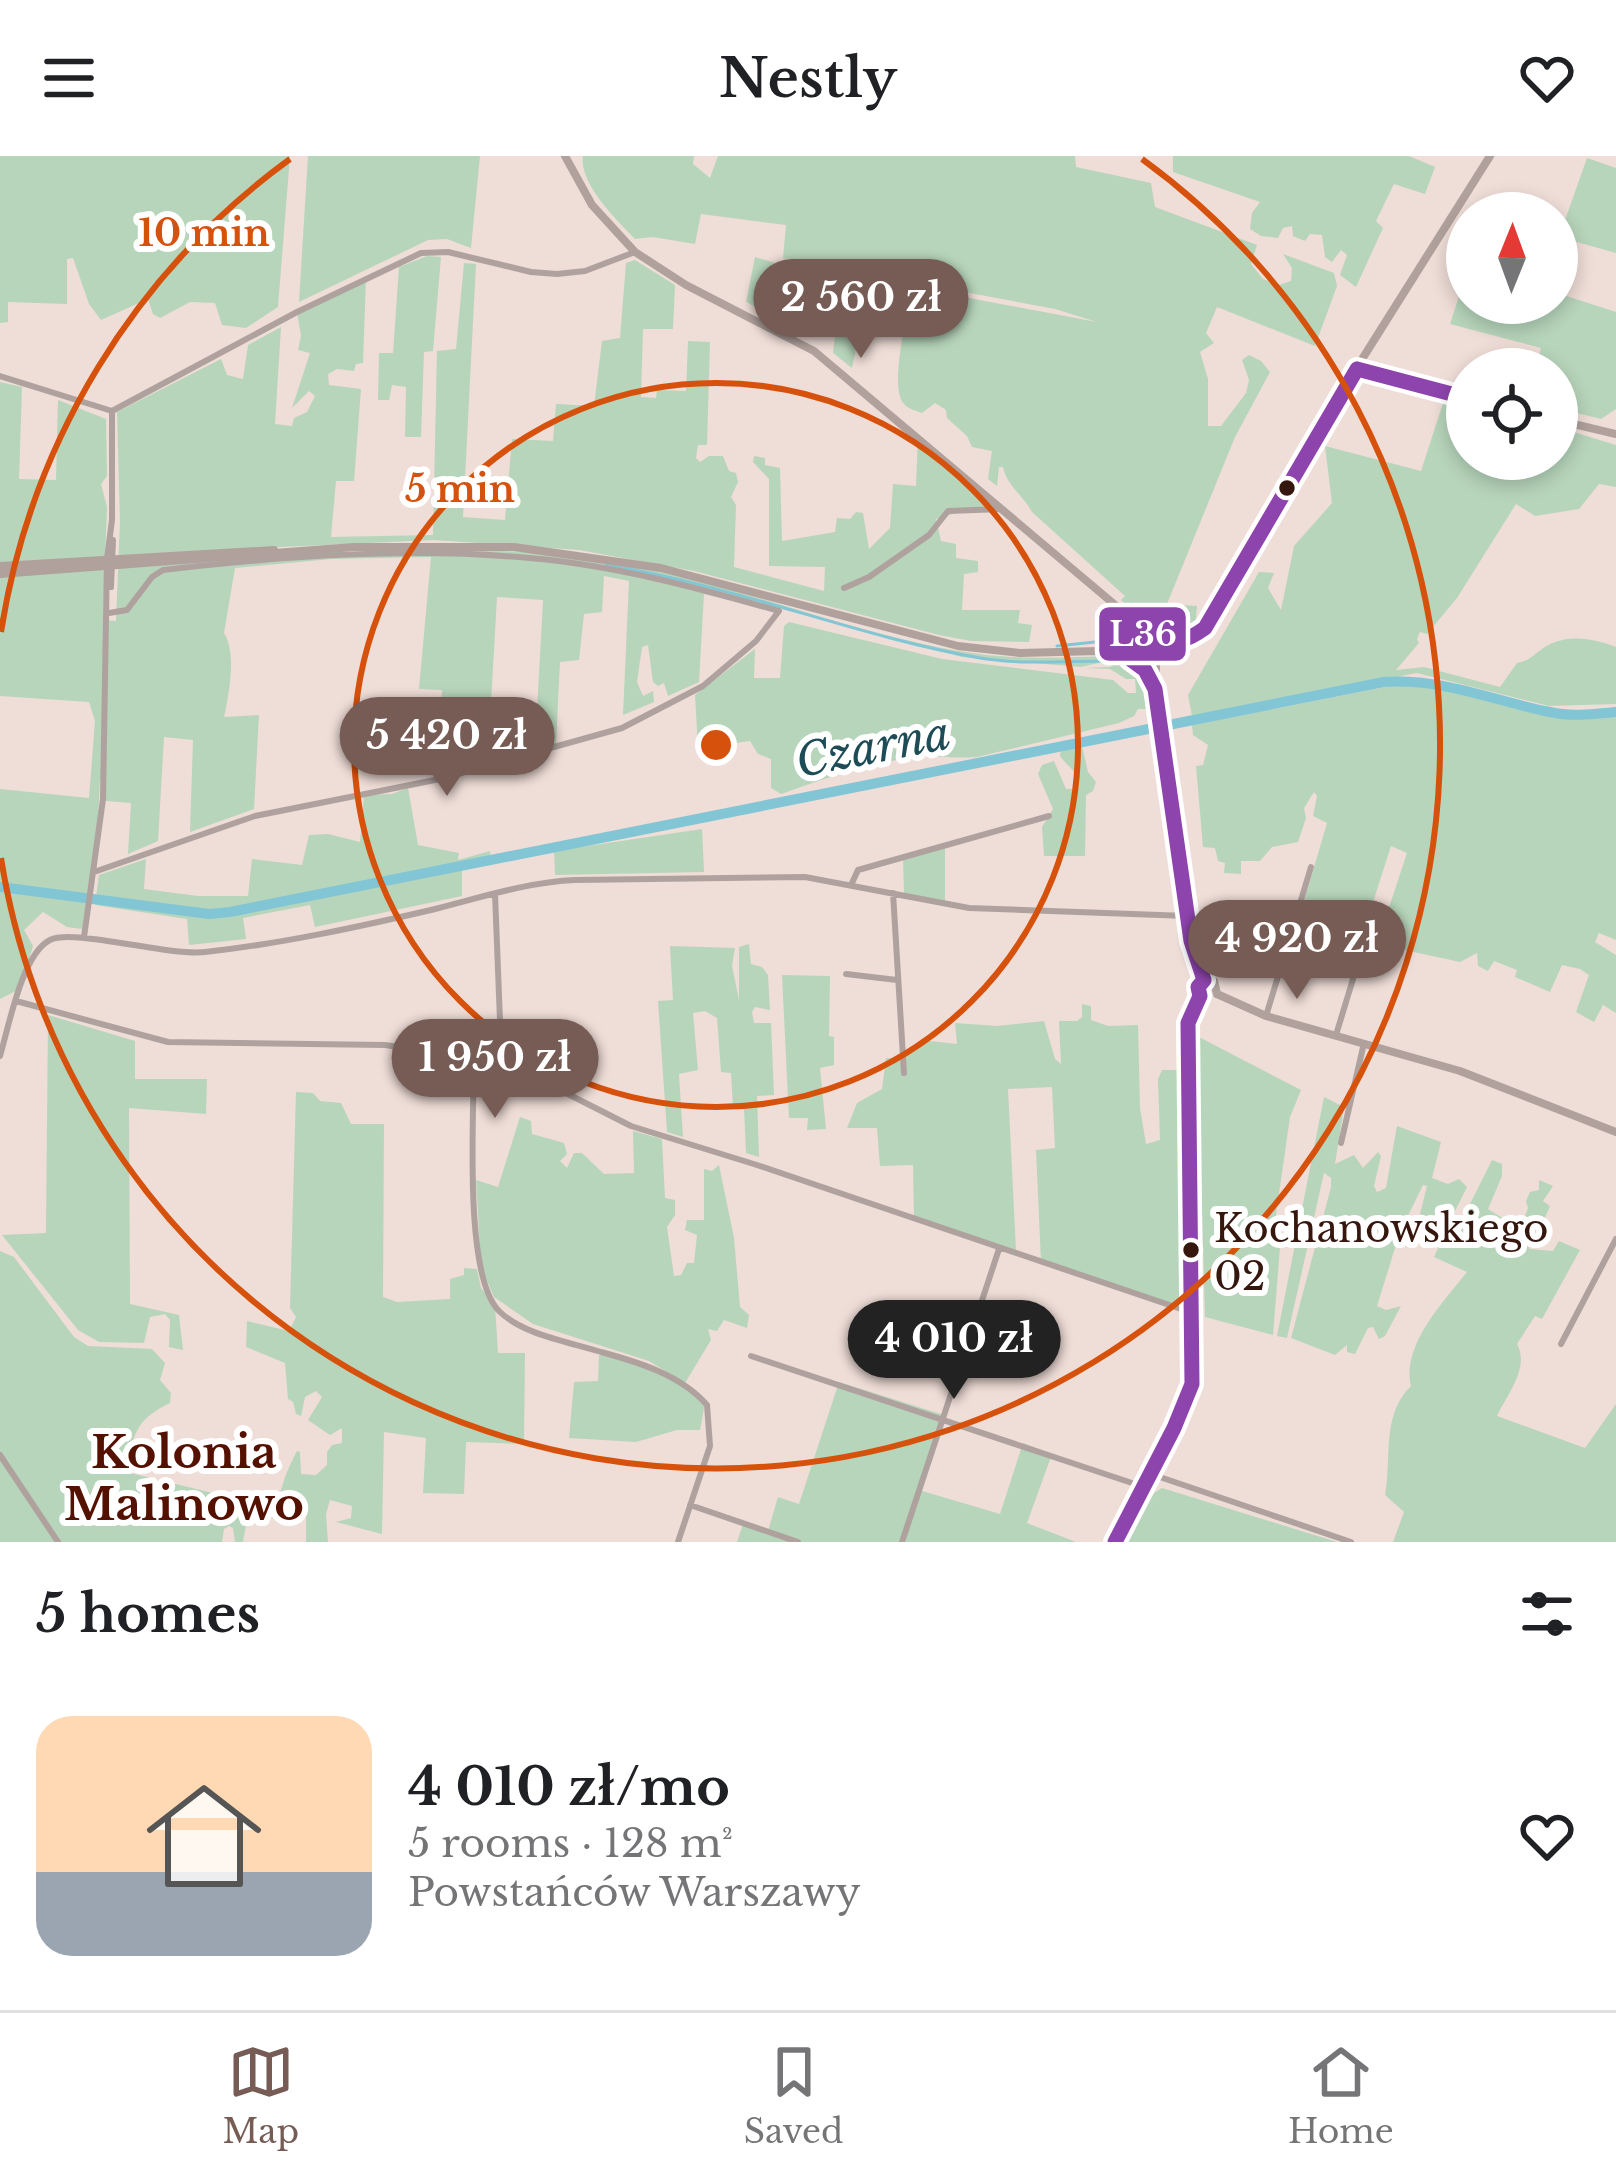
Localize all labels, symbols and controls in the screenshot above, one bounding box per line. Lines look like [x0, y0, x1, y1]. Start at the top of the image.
icon: menu [36, 45, 102, 111]
text: Nestly [719, 45, 897, 112]
icon: heart [1514, 45, 1580, 111]
north arrow [1446, 192, 1578, 324]
map controls [1446, 192, 1578, 480]
text: 10 min [138, 211, 270, 256]
pin: 2 560 zł [737, 259, 985, 361]
text: 2 560 zł [780, 273, 942, 322]
button: locate [1446, 348, 1578, 480]
text: 5 min [405, 467, 515, 512]
unlabelled marker [1276, 477, 1298, 499]
line badge: L36 [1097, 605, 1188, 663]
text: L36 [1109, 614, 1177, 655]
pin: 5 420 zł [323, 697, 571, 799]
water label: Czarna [791, 705, 955, 789]
text: 5 420 zł [367, 711, 527, 760]
centre of rings [695, 724, 737, 766]
pin: 4 920 zł [1173, 900, 1421, 1002]
text: 4 920 zł [1215, 914, 1379, 963]
pin: 1 950 zł [371, 1019, 619, 1121]
text: 1 950 zł [419, 1033, 571, 1082]
place label: Kochanowskiego 02 [1214, 1204, 1549, 1301]
marker: Kochanowskiego 02 [1180, 1239, 1202, 1261]
pin: 4 010 zł [830, 1300, 1078, 1402]
text: 4 010 zł [875, 1314, 1033, 1363]
district label: Kolonia Malinowo [64, 1424, 304, 1532]
icon: filters [1514, 1581, 1580, 1647]
text: 5 homes [36, 1583, 260, 1646]
text: 4 010 zł/mo [408, 1756, 730, 1819]
icon: home [132, 1764, 276, 1908]
icon: heart [1514, 1803, 1580, 1869]
text: 5 rooms · 128 m² [408, 1819, 733, 1868]
text: Powstańców Warszawy [408, 1868, 861, 1917]
tab: Map [222, 2039, 299, 2152]
tab: Saved [744, 2039, 843, 2152]
tab: Home [1288, 2039, 1394, 2152]

